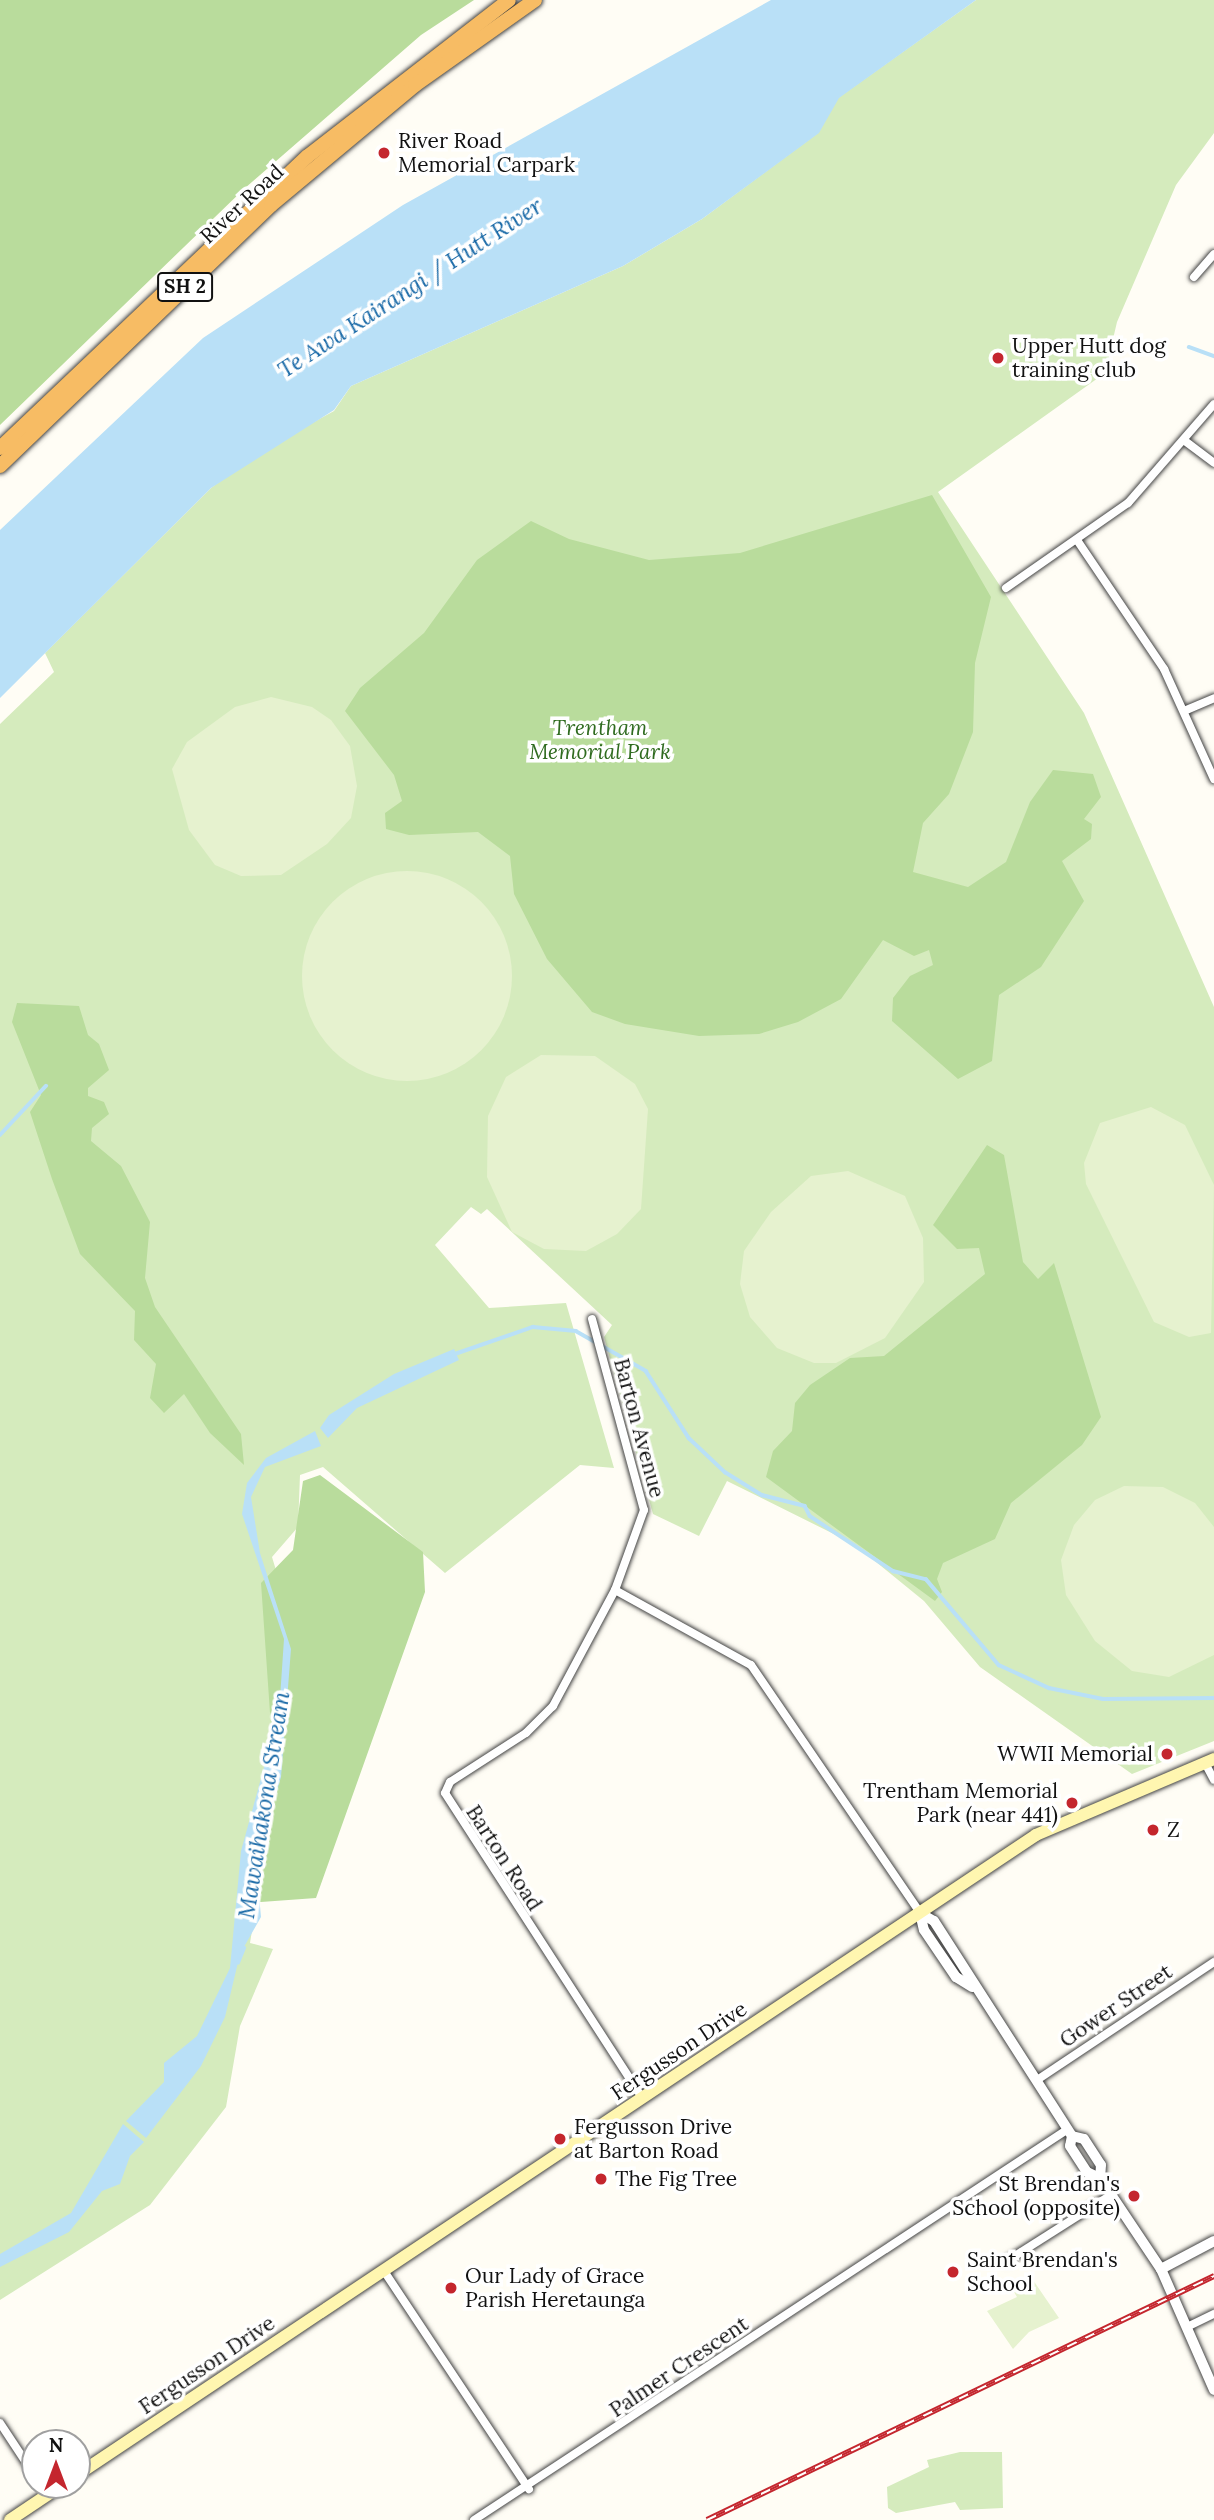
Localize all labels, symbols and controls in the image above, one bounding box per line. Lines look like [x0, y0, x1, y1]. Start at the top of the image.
place label: River Road Memorial Carpark [398, 128, 575, 178]
marker: River Road Memorial Carpark [376, 145, 392, 161]
street label: River Road [195, 159, 289, 249]
water label: Te Awa Kairangi / Hutt River [273, 192, 547, 384]
road number: SH 2 [157, 272, 213, 302]
place label: Upper Hutt dog training club [1012, 333, 1166, 383]
marker: Upper Hutt dog training club [990, 350, 1006, 366]
park label: Trentham Memorial Park [529, 715, 671, 765]
street label: Barton Avenue [608, 1356, 670, 1500]
water label: Mawaihakona Stream [232, 1689, 296, 1921]
place label: WWII Memorial [997, 1741, 1153, 1767]
marker: WWII Memorial [1159, 1746, 1175, 1762]
place label: Trentham Memorial Park (near 441) [863, 1778, 1058, 1828]
marker: Trentham Memorial Park (near 441) [1064, 1795, 1080, 1811]
street label: Barton Road [461, 1801, 547, 1915]
place label: Z [1167, 1817, 1180, 1843]
marker: Z [1145, 1822, 1161, 1838]
street label: Gower Street [1055, 1959, 1177, 2053]
street label: Fergusson Drive [606, 1996, 752, 2106]
place label: Fergusson Drive at Barton Road [574, 2114, 732, 2164]
marker: Fergusson Drive at Barton Road [552, 2131, 568, 2147]
place label: The Fig Tree [615, 2166, 737, 2192]
marker: The Fig Tree [593, 2171, 609, 2187]
place label: St Brendan's School (opposite) [952, 2171, 1120, 2221]
marker: St Brendan's School (opposite) [1126, 2188, 1142, 2204]
place label: Saint Brendan's School [967, 2247, 1118, 2297]
place label: Our Lady of Grace Parish Heretaunga [465, 2263, 645, 2313]
marker: Saint Brendan's School [945, 2264, 961, 2280]
marker: Our Lady of Grace Parish Heretaunga [443, 2280, 459, 2296]
street label: Fergusson Drive [134, 2310, 280, 2420]
street label: Palmer Crescent [605, 2311, 753, 2423]
north arrow [21, 2429, 91, 2499]
text: N [49, 2433, 63, 2457]

